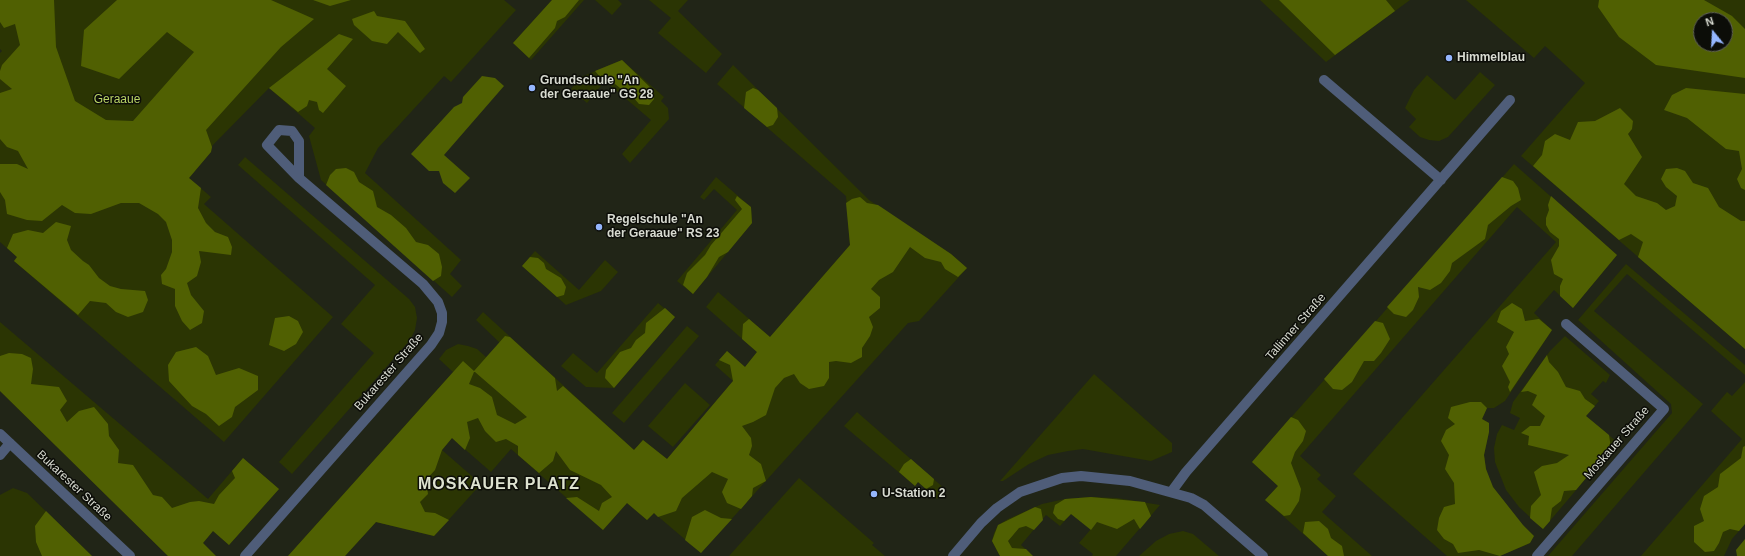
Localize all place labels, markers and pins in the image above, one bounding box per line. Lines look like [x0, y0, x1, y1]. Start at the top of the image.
place label: Himmelblau [1457, 51, 1525, 65]
marker: Himmelblau [1444, 53, 1454, 63]
place label: Grundschule "An der Geraaue" GS 28 [540, 74, 653, 102]
marker: Grundschule "An der Geraaue" GS 28 [527, 83, 537, 93]
place label: Regelschule "An der Geraaue" RS 23 [607, 213, 719, 241]
marker: Regelschule "An der Geraaue" RS 23 [594, 222, 604, 232]
place label: U-Station 2 [882, 487, 945, 501]
marker: U-Station 2 [869, 489, 879, 499]

